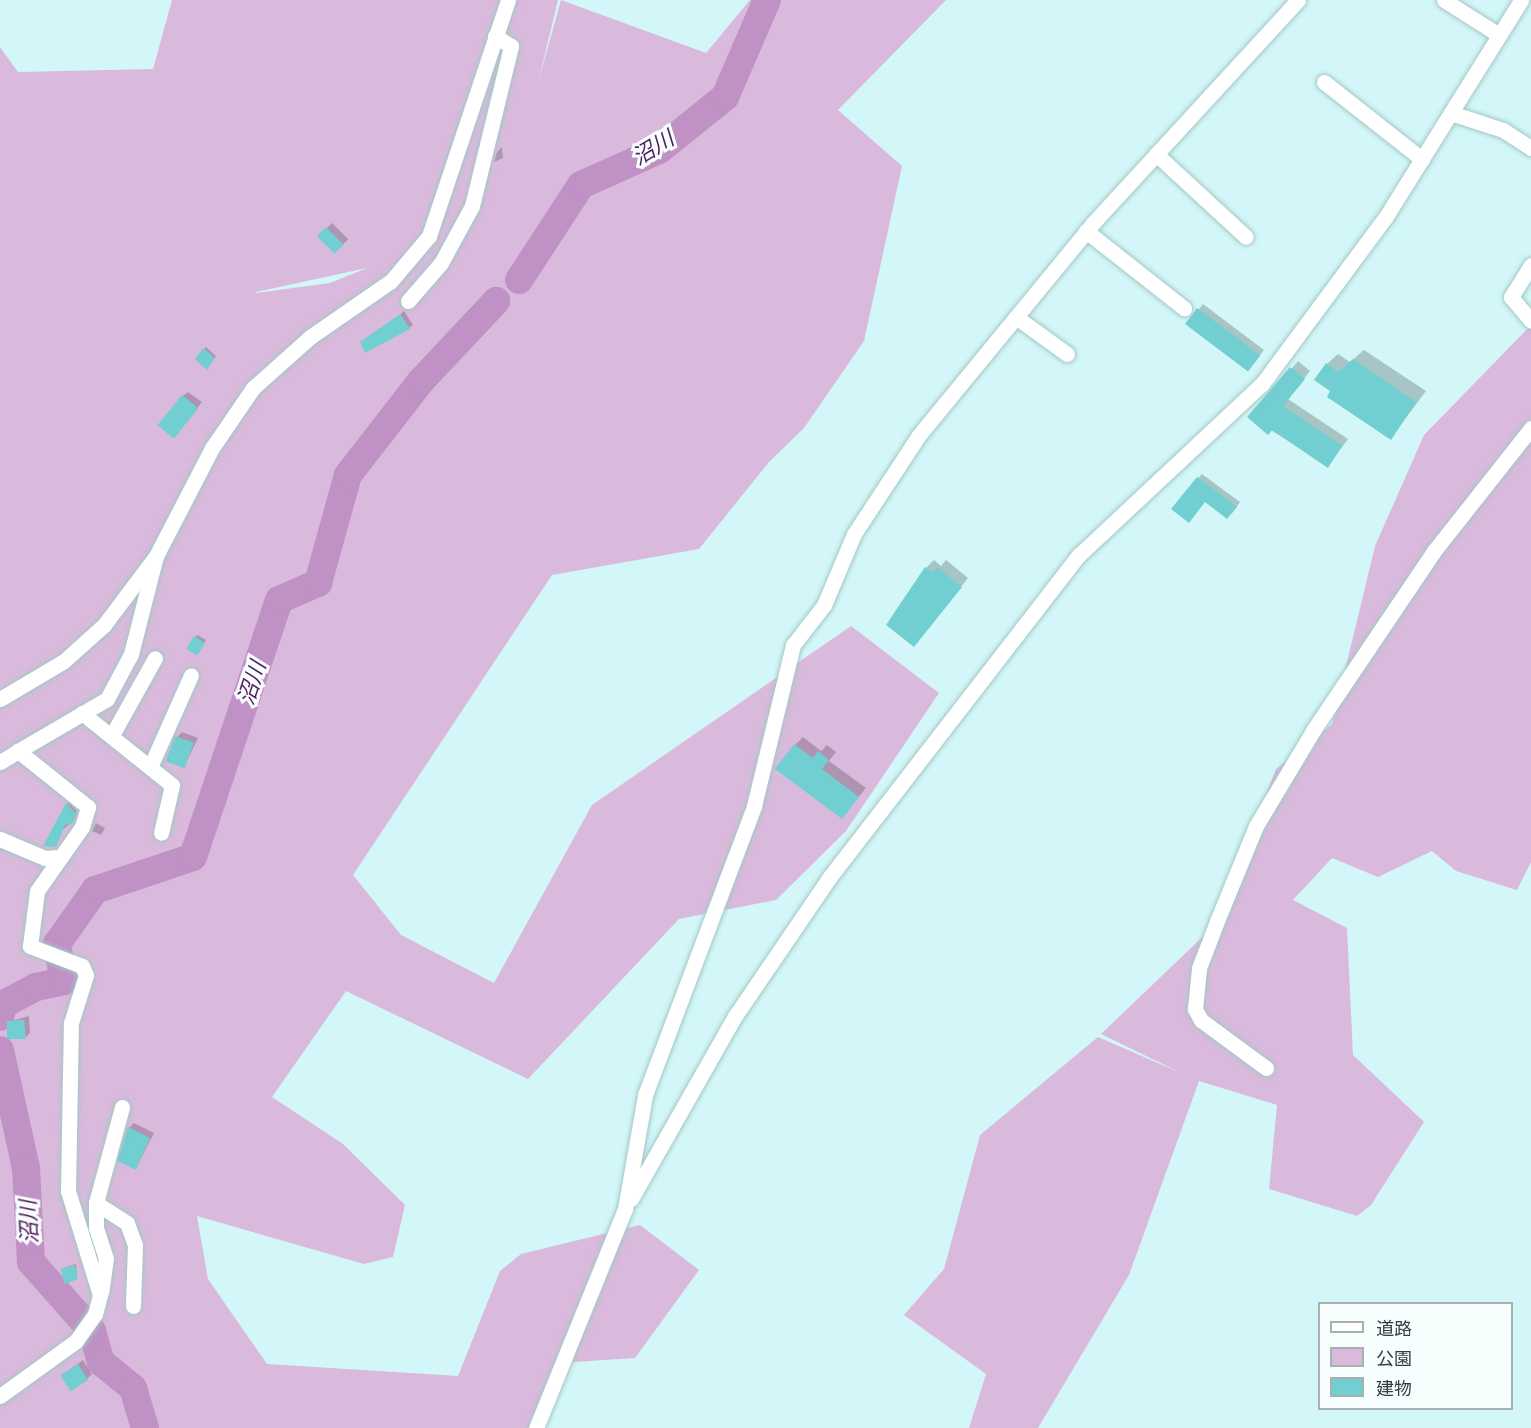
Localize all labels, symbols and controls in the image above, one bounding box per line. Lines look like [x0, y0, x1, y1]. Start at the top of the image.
water label: 沼川 [627, 125, 679, 171]
water label: 沼川 [233, 658, 271, 708]
water label: 沼川 [15, 1199, 43, 1245]
legend [1318, 1302, 1513, 1410]
text: 道路 [1376, 1318, 1412, 1340]
text: 公園 [1376, 1348, 1412, 1370]
text: 建物 [1376, 1378, 1412, 1400]

